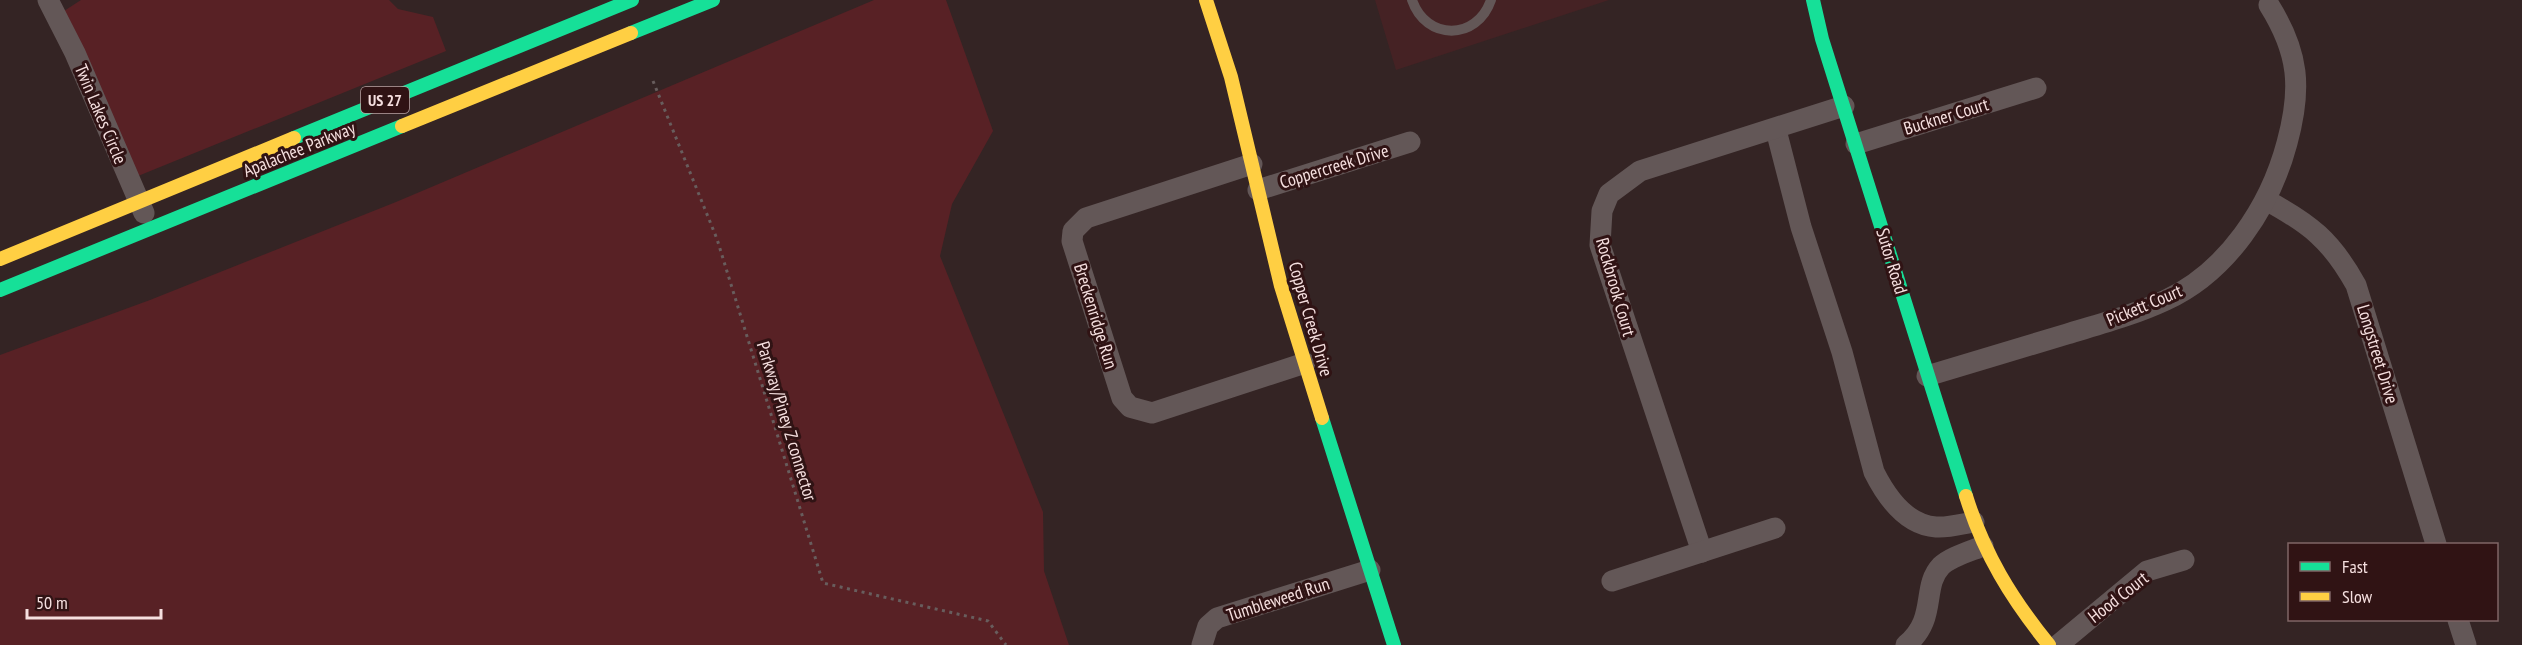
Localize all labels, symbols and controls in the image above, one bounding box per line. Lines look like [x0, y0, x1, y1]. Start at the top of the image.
street label: Twin Lakes Circle [70, 61, 132, 167]
road number: US 27 [361, 87, 409, 113]
street label: Buckner Court [1901, 92, 1991, 140]
street label: Apalachee Parkway [239, 116, 359, 182]
street label: Coppercreek Drive [1277, 139, 1391, 193]
street label: Sutor Road [1871, 225, 1913, 297]
street label: Rockbrook Court [1591, 235, 1641, 339]
street label: Copper Creek Drive [1284, 259, 1338, 379]
street label: Breckenridge Run [1069, 260, 1123, 372]
street label: Pickett Court [2103, 279, 2185, 331]
street label: Longstreet Drive [2352, 302, 2404, 406]
street label: Parkway/Piney Z connector [752, 338, 822, 504]
legend [2288, 543, 2498, 621]
text: Fast [2342, 555, 2368, 578]
street label: Hood Court [2083, 566, 2153, 628]
street label: Tumbleweed Run [1224, 572, 1332, 626]
scale bar [27, 582, 160, 620]
text: Slow [2342, 585, 2373, 608]
text: 50 m [36, 591, 68, 614]

